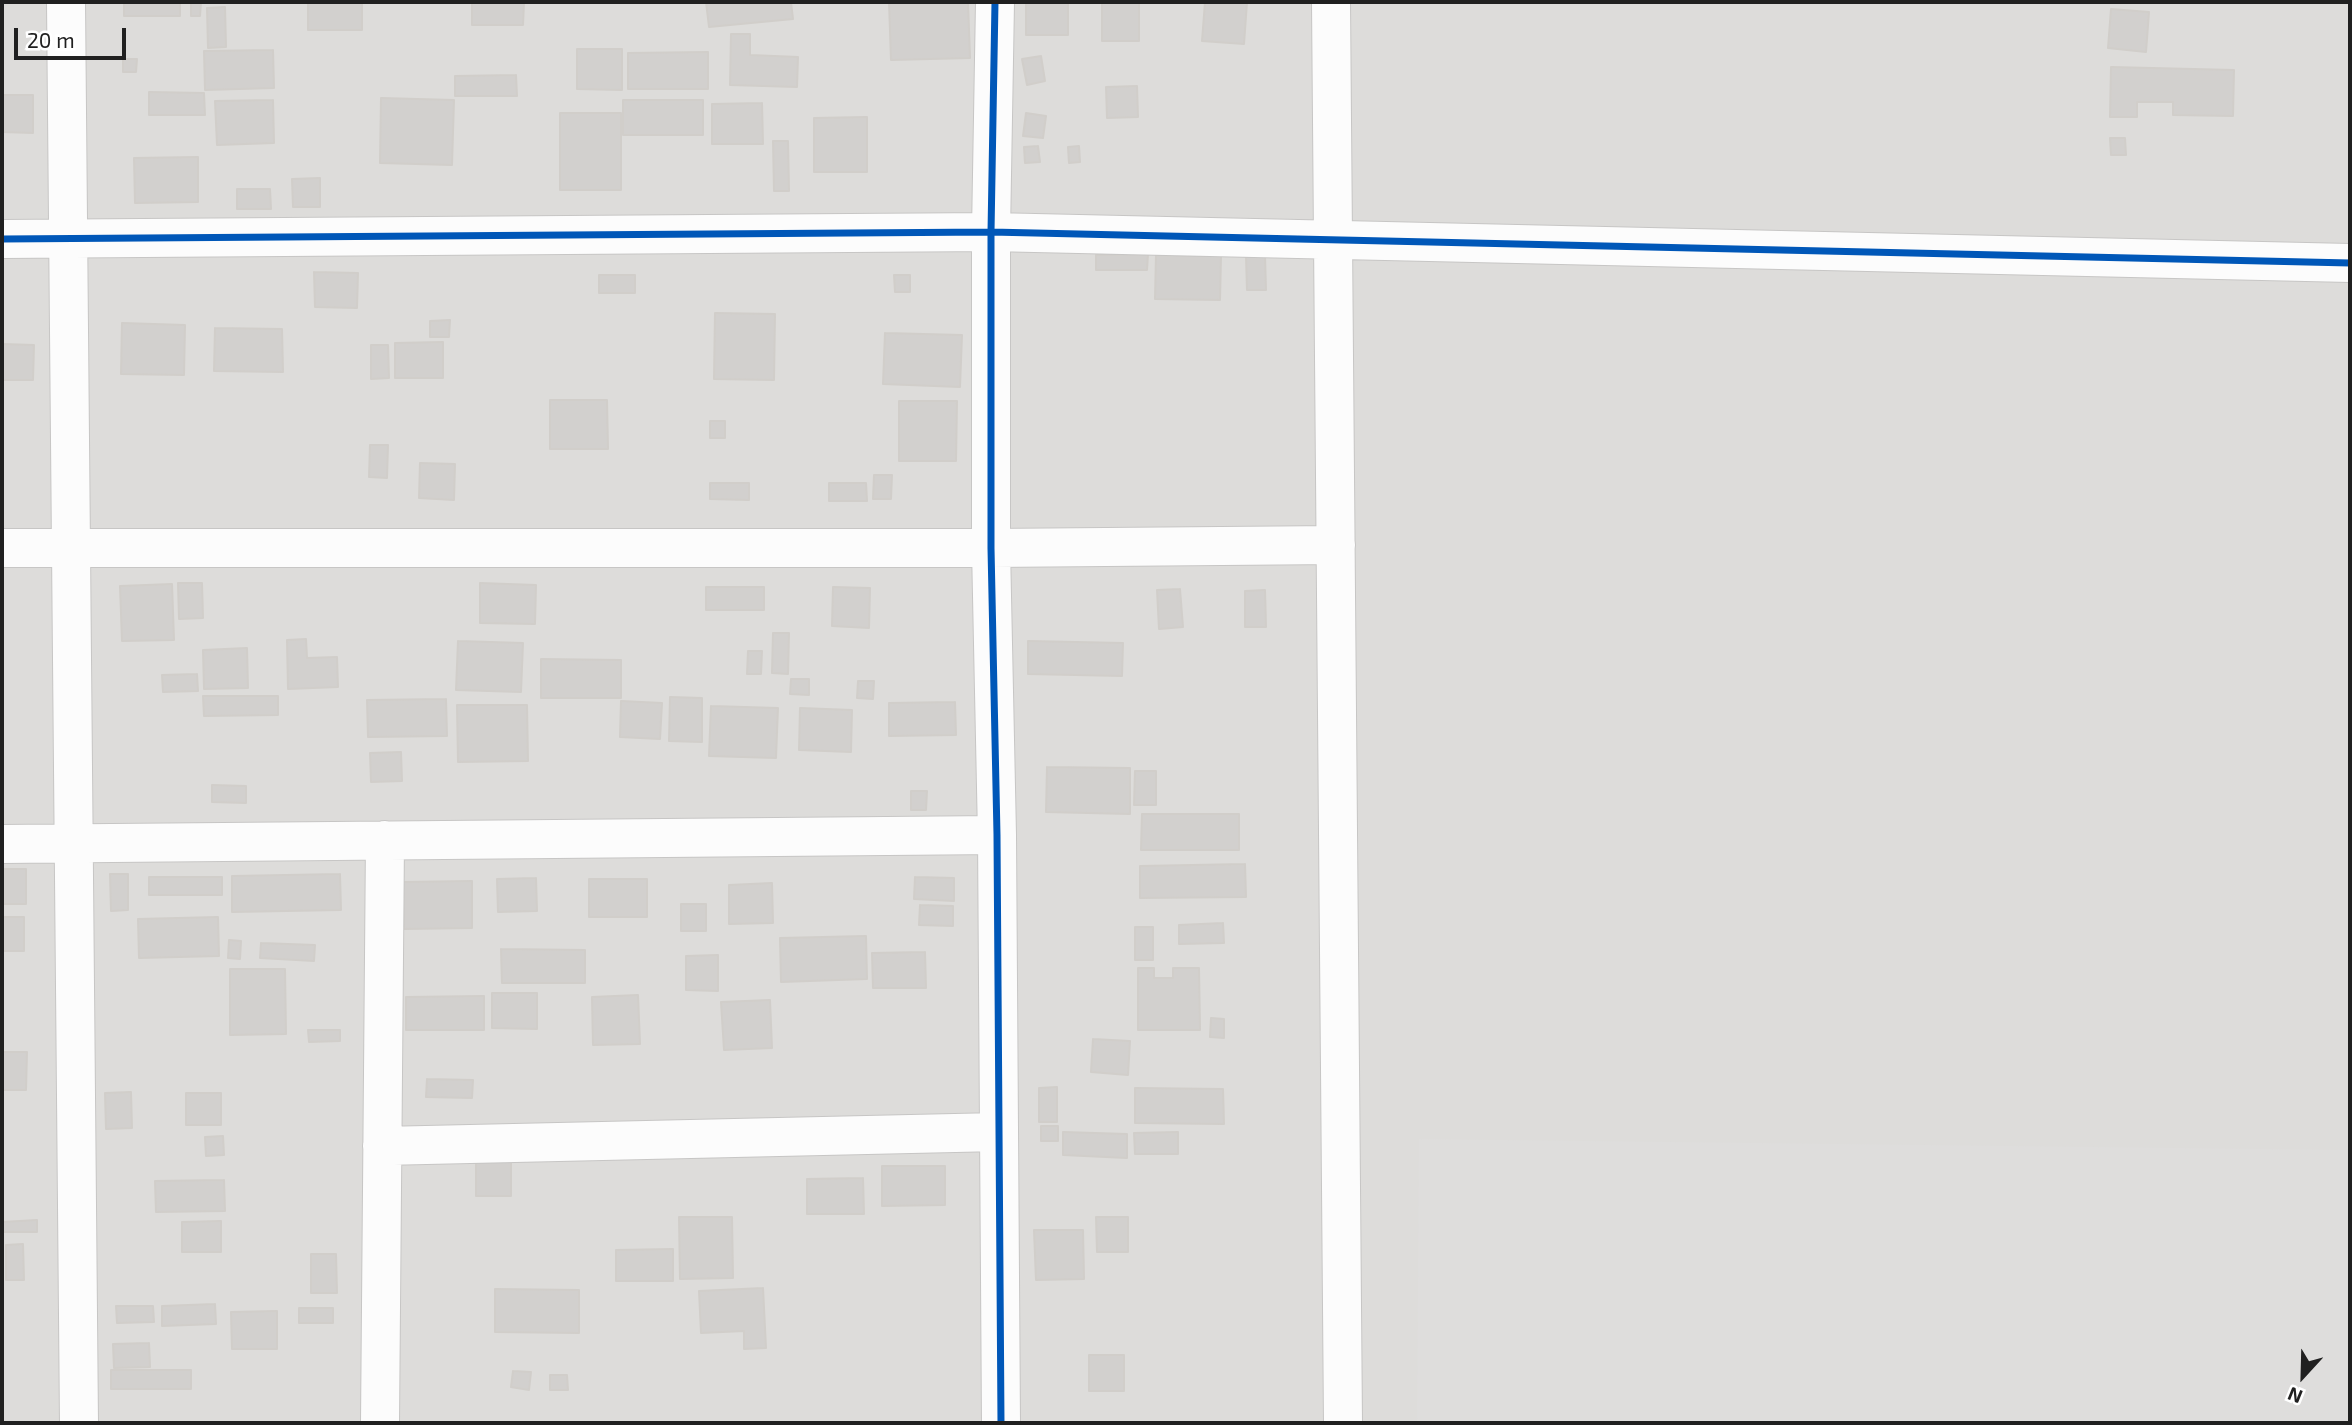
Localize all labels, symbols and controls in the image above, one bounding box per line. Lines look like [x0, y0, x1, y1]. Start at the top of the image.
scale bar [18, 14, 130, 58]
text: 20 m [27, 27, 75, 52]
north arrow [2268, 1341, 2338, 1411]
text: N [2284, 1383, 2306, 1409]

